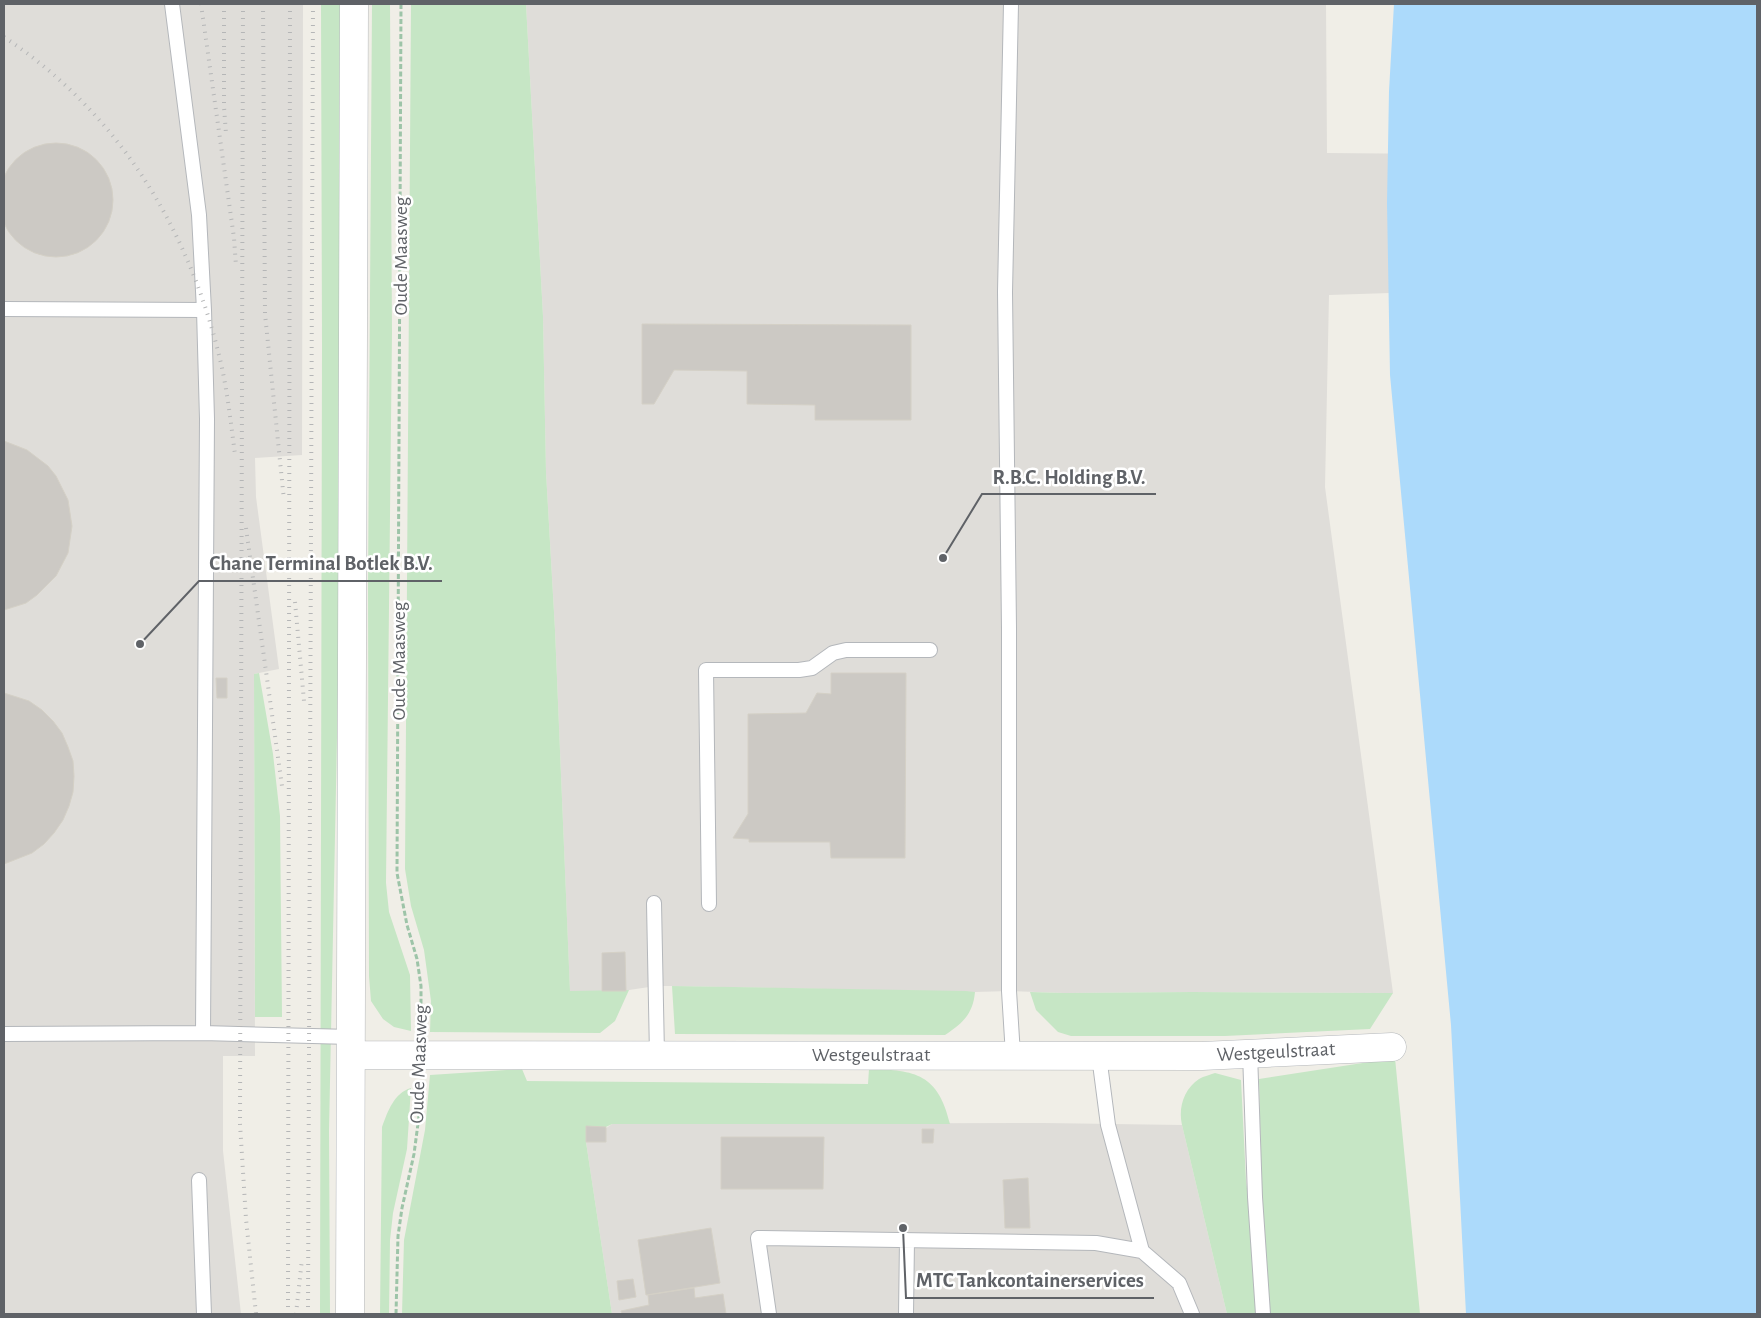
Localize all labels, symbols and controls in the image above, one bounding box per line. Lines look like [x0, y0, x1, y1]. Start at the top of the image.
street label: Oude Maasweg [391, 196, 411, 316]
callout: R.B.C. Holding B.V. [982, 458, 1156, 494]
text: R.B.C. Holding B.V. [992, 467, 1146, 488]
callout: Chane Terminal Botlek B.V. [199, 545, 442, 581]
text: Chane Terminal Botlek B.V. [209, 553, 433, 574]
street label: Oude Maasweg [389, 601, 409, 721]
street label: Oude Maasweg [407, 1004, 431, 1124]
street label: Westgeulstraat [1216, 1039, 1336, 1065]
street label: Westgeulstraat [812, 1045, 931, 1065]
callout: MTC Tankcontainerservices [906, 1262, 1154, 1298]
text: MTC Tankcontainerservices [916, 1270, 1144, 1291]

